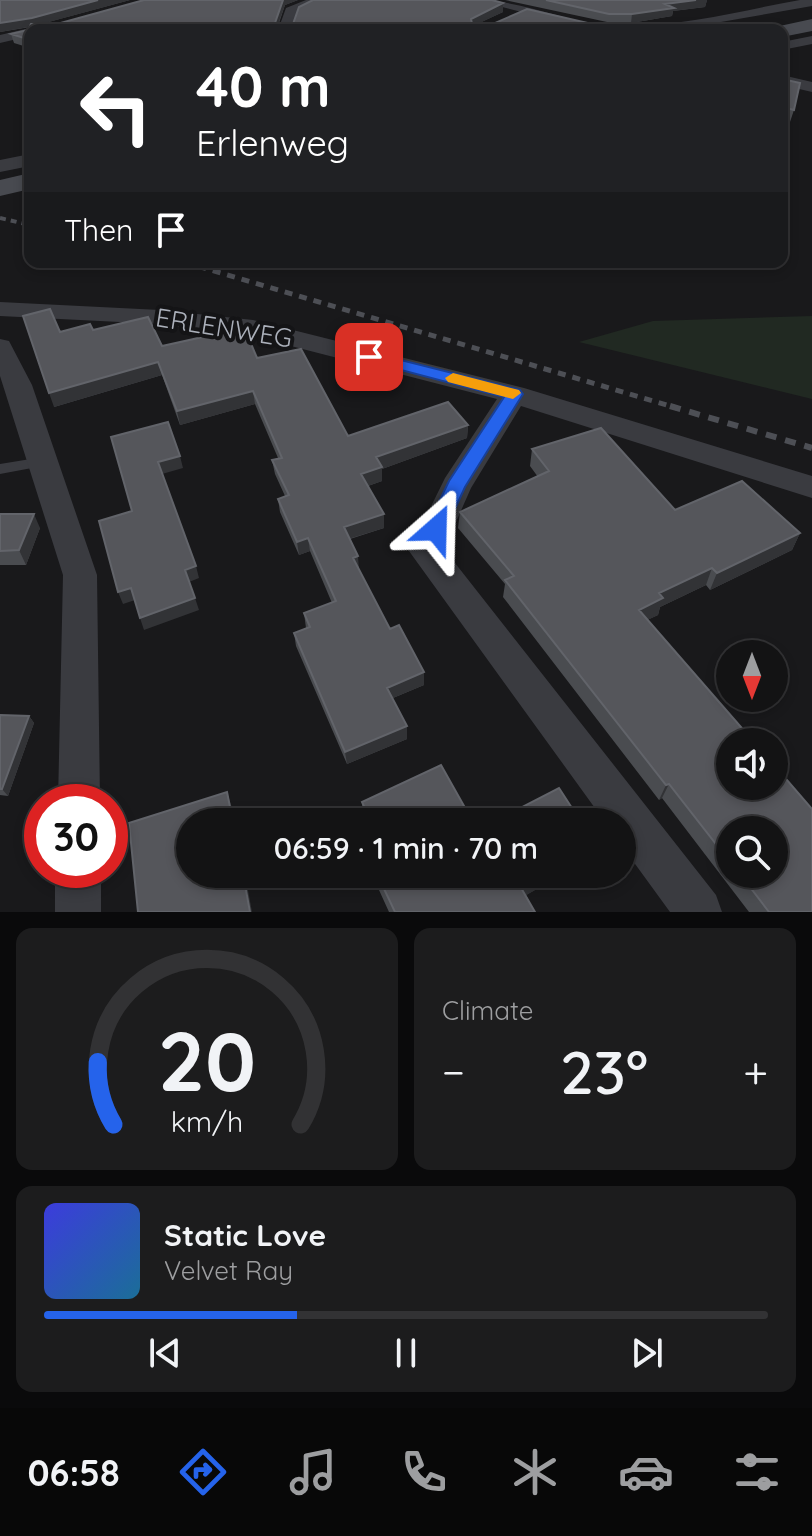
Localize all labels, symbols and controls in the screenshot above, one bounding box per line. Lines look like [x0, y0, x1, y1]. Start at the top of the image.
text: 40 m [196, 51, 331, 121]
icon: left [64, 56, 168, 160]
text: Erlenweg [196, 120, 349, 165]
icon: arrive [149, 208, 193, 252]
text: Then [64, 211, 133, 249]
street label: ERLENWEG [154, 300, 295, 355]
pin [335, 323, 403, 391]
icon: arrive [347, 335, 391, 379]
position arrow [394, 487, 478, 571]
north arrow [716, 640, 788, 712]
map controls [716, 640, 788, 888]
button: sound [716, 728, 788, 800]
speed limit sign: 30 [24, 784, 128, 888]
button: search [716, 816, 788, 888]
text: 06:59 · 1 min · 70 m [274, 829, 538, 867]
text: Climate [442, 994, 533, 1027]
text: 20 [158, 1008, 256, 1112]
text: 23° [560, 1034, 648, 1109]
text: − [442, 1044, 465, 1099]
text: + [743, 1044, 768, 1099]
text: km/h [171, 1103, 243, 1139]
text: Static Love [164, 1216, 326, 1254]
text: Velvet Ray [164, 1254, 293, 1287]
icon: previous [143, 1331, 187, 1375]
icon: pause [384, 1331, 428, 1375]
icon: next [625, 1331, 669, 1375]
icon: directions [175, 1444, 231, 1500]
icon: music [285, 1444, 341, 1500]
icon: phone [396, 1444, 452, 1500]
icon: climate [507, 1444, 563, 1500]
icon: car [618, 1444, 674, 1500]
icon: filters [729, 1444, 785, 1500]
text: 06:58 [27, 1450, 120, 1495]

